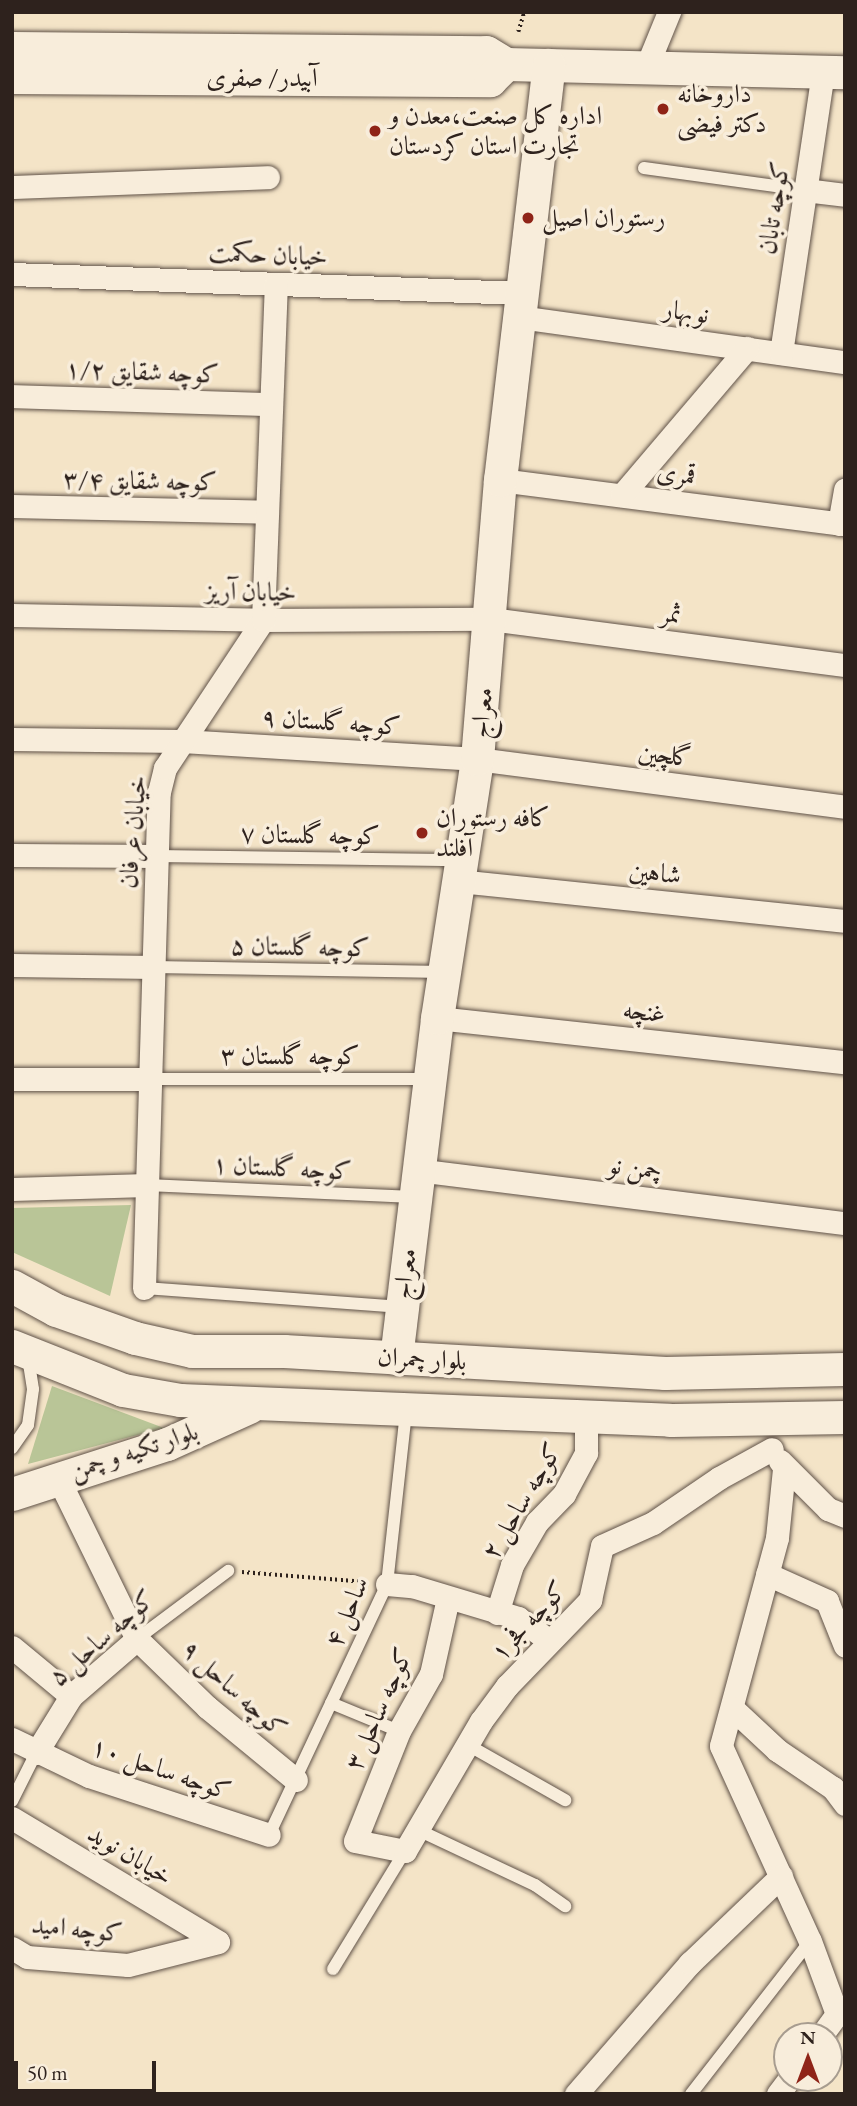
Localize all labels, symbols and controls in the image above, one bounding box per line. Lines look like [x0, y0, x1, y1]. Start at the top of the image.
street label: آبیدر/ صفری [206, 62, 318, 94]
place label: داروخانه دکتر فیضی [677, 78, 766, 140]
place label: اداره کل صنعت،معدن و تجارت استان کردستان [389, 100, 602, 162]
marker: داروخانه دکتر فیضی [655, 101, 671, 117]
marker: اداره کل صنعت،معدن و تجارت استان کردستان [367, 123, 383, 139]
street label: کوچه تابان [751, 159, 797, 257]
place label: رستوران اصیل [542, 202, 665, 234]
marker: رستوران اصیل [520, 210, 536, 226]
street label: خیابان حکمت [208, 237, 328, 273]
street label: نوبهار [661, 293, 711, 331]
street label: کوچه شقایق ۱/۲ [64, 354, 220, 390]
street label: قمری [655, 456, 697, 492]
street label: کوچه شقایق ۳/۴ [63, 464, 217, 498]
street label: خیابان آریز [205, 576, 297, 608]
street label: ثمر [659, 597, 683, 631]
street label: معراج [464, 686, 500, 740]
street label: کوچه گلستان ۹ [260, 702, 402, 742]
street label: گلچین [636, 736, 694, 774]
street label: خیابان عرفان [113, 774, 153, 890]
place label: کافه رستوران آفلند [436, 802, 550, 864]
street label: کوچه گلستان ۷ [240, 818, 380, 852]
marker: کافه رستوران آفلند [414, 825, 430, 841]
street label: شاهین [627, 855, 683, 891]
street label: کوچه گلستان ۵ [230, 930, 370, 964]
street label: غنچه [621, 994, 667, 1030]
street label: کوچه گلستان ۳ [220, 1040, 360, 1072]
street label: کوچه گلستان ۱ [212, 1149, 352, 1187]
street label: چمن نو [606, 1149, 664, 1187]
street label: معراج [386, 1247, 424, 1301]
street label: بلوار چمران [377, 1341, 467, 1377]
street label: بلوار تکیه و چمن [66, 1416, 202, 1486]
street label: کوچه ساحل ۲ [475, 1437, 569, 1565]
street label: ساحل ۴ [318, 1572, 376, 1652]
street label: کوچه فجر۱ [484, 1574, 574, 1668]
street label: کوچه ساحل ۵ [43, 1583, 161, 1693]
street label: کوچه ساحل ۹ [175, 1634, 293, 1744]
street label: کوچه ساحل ۳ [338, 1643, 420, 1775]
street label: کوچه ساحل ۱۰ [87, 1731, 235, 1807]
street label: خیابان نوید [82, 1818, 178, 1892]
street label: کوچه امید [30, 1909, 124, 1949]
north arrow [773, 2022, 843, 2092]
text: N [800, 2025, 816, 2050]
scale bar [18, 2046, 159, 2090]
text: 50 m [27, 2059, 68, 2086]

